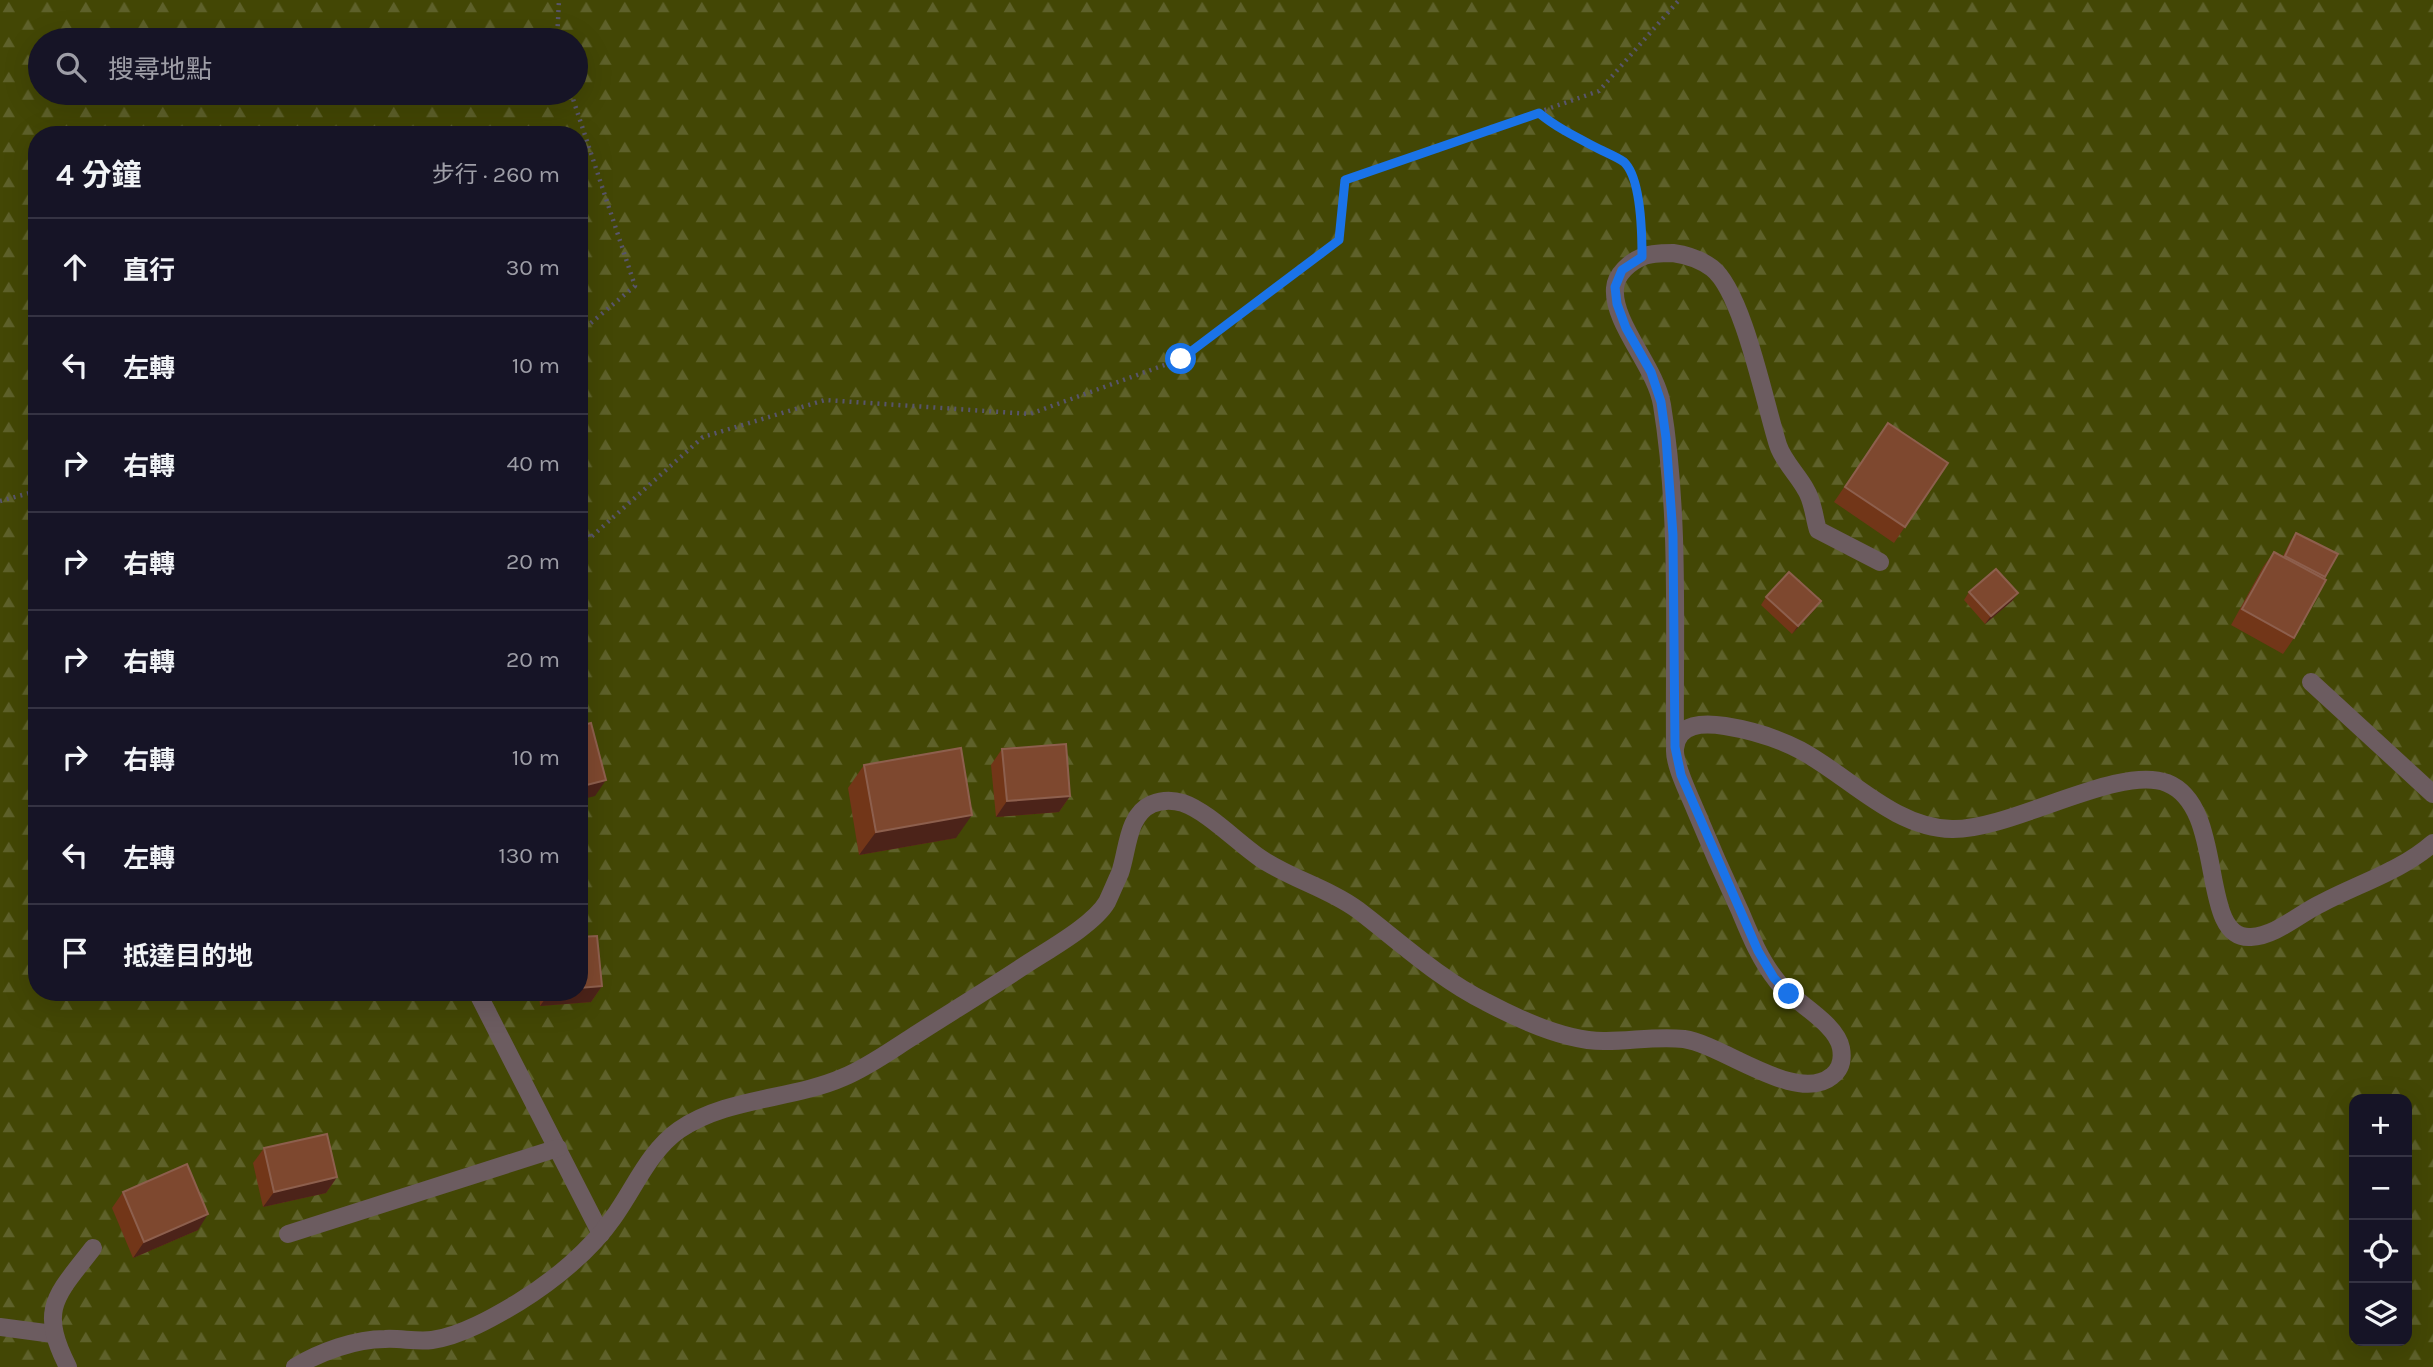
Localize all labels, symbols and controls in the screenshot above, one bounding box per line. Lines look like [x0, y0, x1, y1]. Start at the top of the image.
search box [28, 28, 588, 105]
icon: search [52, 48, 90, 86]
text: 搜尋地點 [108, 54, 212, 85]
text: 4 分鐘 [56, 157, 141, 193]
text: 步行 · 260 m [432, 161, 560, 188]
icon: ahead [56, 248, 94, 286]
text: 30 m [506, 254, 560, 281]
text: 直行 [123, 255, 175, 286]
route start [1165, 343, 1196, 374]
icon: left [56, 346, 94, 384]
text: 10 m [512, 352, 560, 379]
text: 左轉 [123, 353, 175, 384]
icon: right [56, 444, 94, 482]
text: 40 m [507, 450, 560, 477]
text: 右轉 [123, 451, 175, 482]
icon: right [56, 542, 94, 580]
text: 20 m [506, 548, 560, 575]
text: 右轉 [123, 549, 175, 580]
icon: right [56, 640, 94, 678]
text: 20 m [506, 646, 560, 673]
text: 右轉 [123, 647, 175, 678]
icon: right [56, 738, 94, 776]
text: 10 m [512, 744, 560, 771]
text: 右轉 [123, 745, 175, 776]
icon: left [56, 836, 94, 874]
text: 130 m [498, 842, 560, 869]
text: 左轉 [123, 843, 175, 874]
icon: arrive [56, 934, 94, 972]
text: 抵達目的地 [123, 941, 253, 972]
route end [1773, 978, 1804, 1009]
map controls [2349, 1094, 2412, 1346]
button: + [2349, 1094, 2412, 1157]
button: − [2349, 1157, 2412, 1220]
button: locate [2349, 1220, 2412, 1283]
button: layers [2349, 1283, 2412, 1346]

